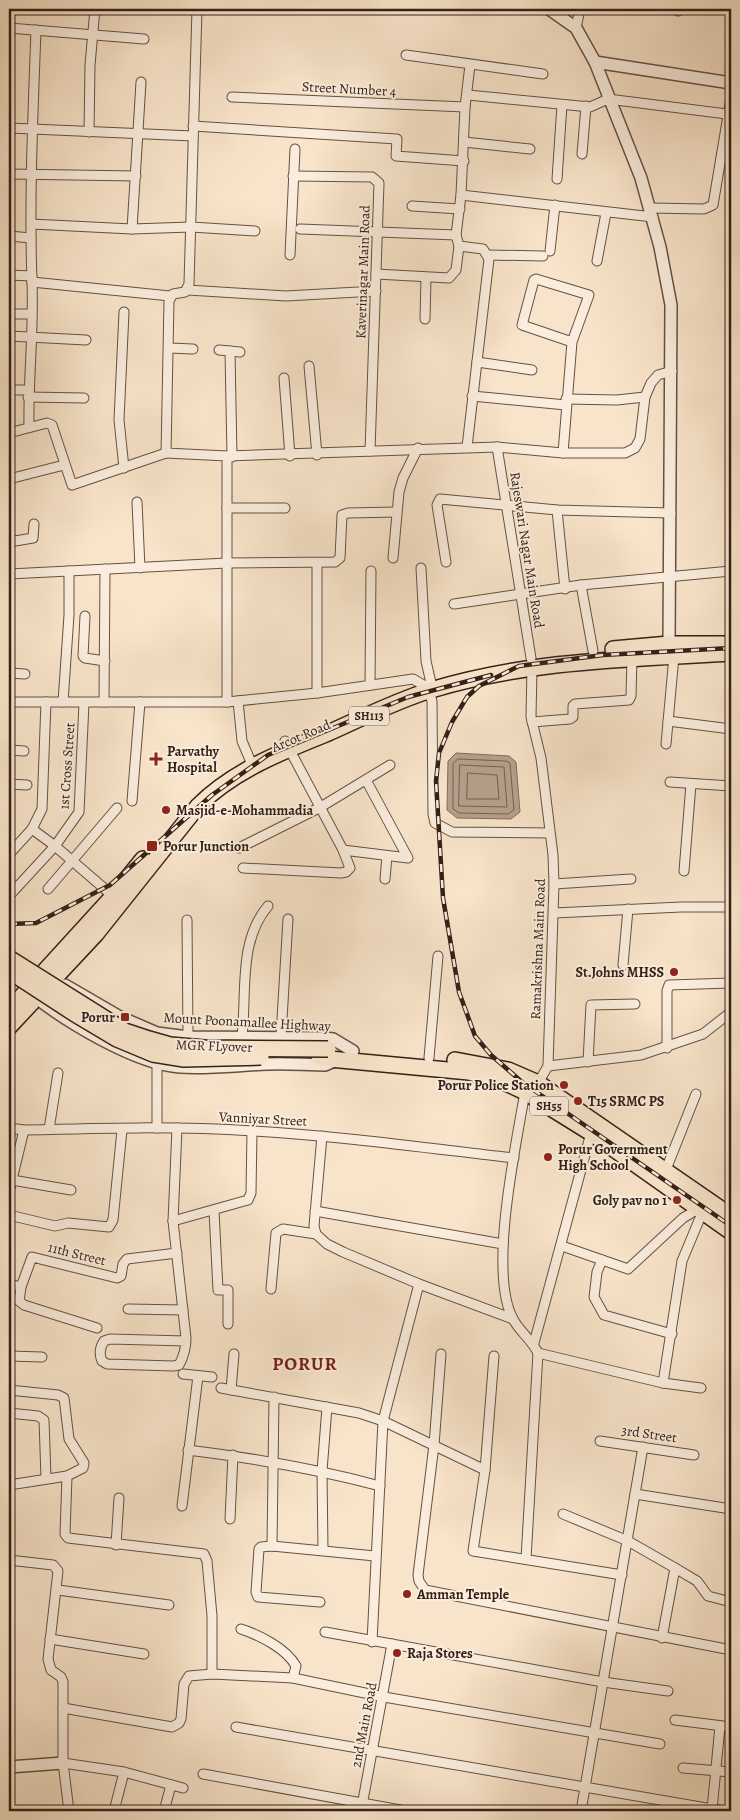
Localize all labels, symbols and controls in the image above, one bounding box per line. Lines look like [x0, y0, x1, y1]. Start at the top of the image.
street label: Street Number 4 [301, 77, 397, 101]
street label: Kaverinagar Main Road [351, 204, 375, 339]
street label: Rajeswari Nagar Main Road [505, 470, 549, 630]
road number: SH113 [349, 706, 389, 726]
street label: Arcot Road [268, 715, 334, 757]
street label: 1st Cross Street [54, 722, 80, 810]
place label: Parvathy Hospital [167, 742, 220, 777]
marker: Parvathy Hospital [149, 752, 163, 766]
place label: Masjid-e-Mohammadia [176, 801, 314, 820]
marker: Masjid-e-Mohammadia [160, 804, 172, 816]
place label: Porur Junction [163, 837, 249, 856]
marker: Porur Junction [145, 839, 159, 853]
street label: Ramakrishna Main Road [526, 878, 550, 1020]
place label: St.Johns MHSS [576, 963, 664, 982]
marker: St.Johns MHSS [668, 966, 680, 978]
place label: Porur [81, 1008, 115, 1027]
street label: Mount Poonamallee Highway [163, 1008, 332, 1036]
marker: Porur [119, 1011, 131, 1023]
street label: MGR FLyover [175, 1035, 253, 1057]
place label: Porur Police Station [437, 1076, 554, 1095]
marker: Porur Police Station [558, 1079, 570, 1091]
place label: T15 SRMC PS [588, 1092, 664, 1111]
marker: T15 SRMC PS [572, 1095, 584, 1107]
road number: SH55 [530, 1096, 568, 1116]
street label: Vanniyar Street [217, 1107, 308, 1131]
place label: Porur Government High School [558, 1140, 668, 1175]
marker: Porur Government High School [542, 1151, 554, 1163]
place label: Goly pav no 1 [593, 1191, 667, 1210]
marker: Goly pav no 1 [671, 1194, 683, 1206]
street label: 11th Street [46, 1238, 108, 1270]
district label: PORUR [272, 1351, 338, 1377]
street label: 3rd Street [620, 1421, 678, 1447]
place label: Amman Temple [416, 1585, 510, 1604]
marker: Amman Temple [401, 1588, 413, 1600]
place label: Raja Stores [407, 1644, 473, 1663]
marker: Raja Stores [391, 1647, 403, 1659]
street label: 2nd Main Road [346, 1680, 382, 1769]

